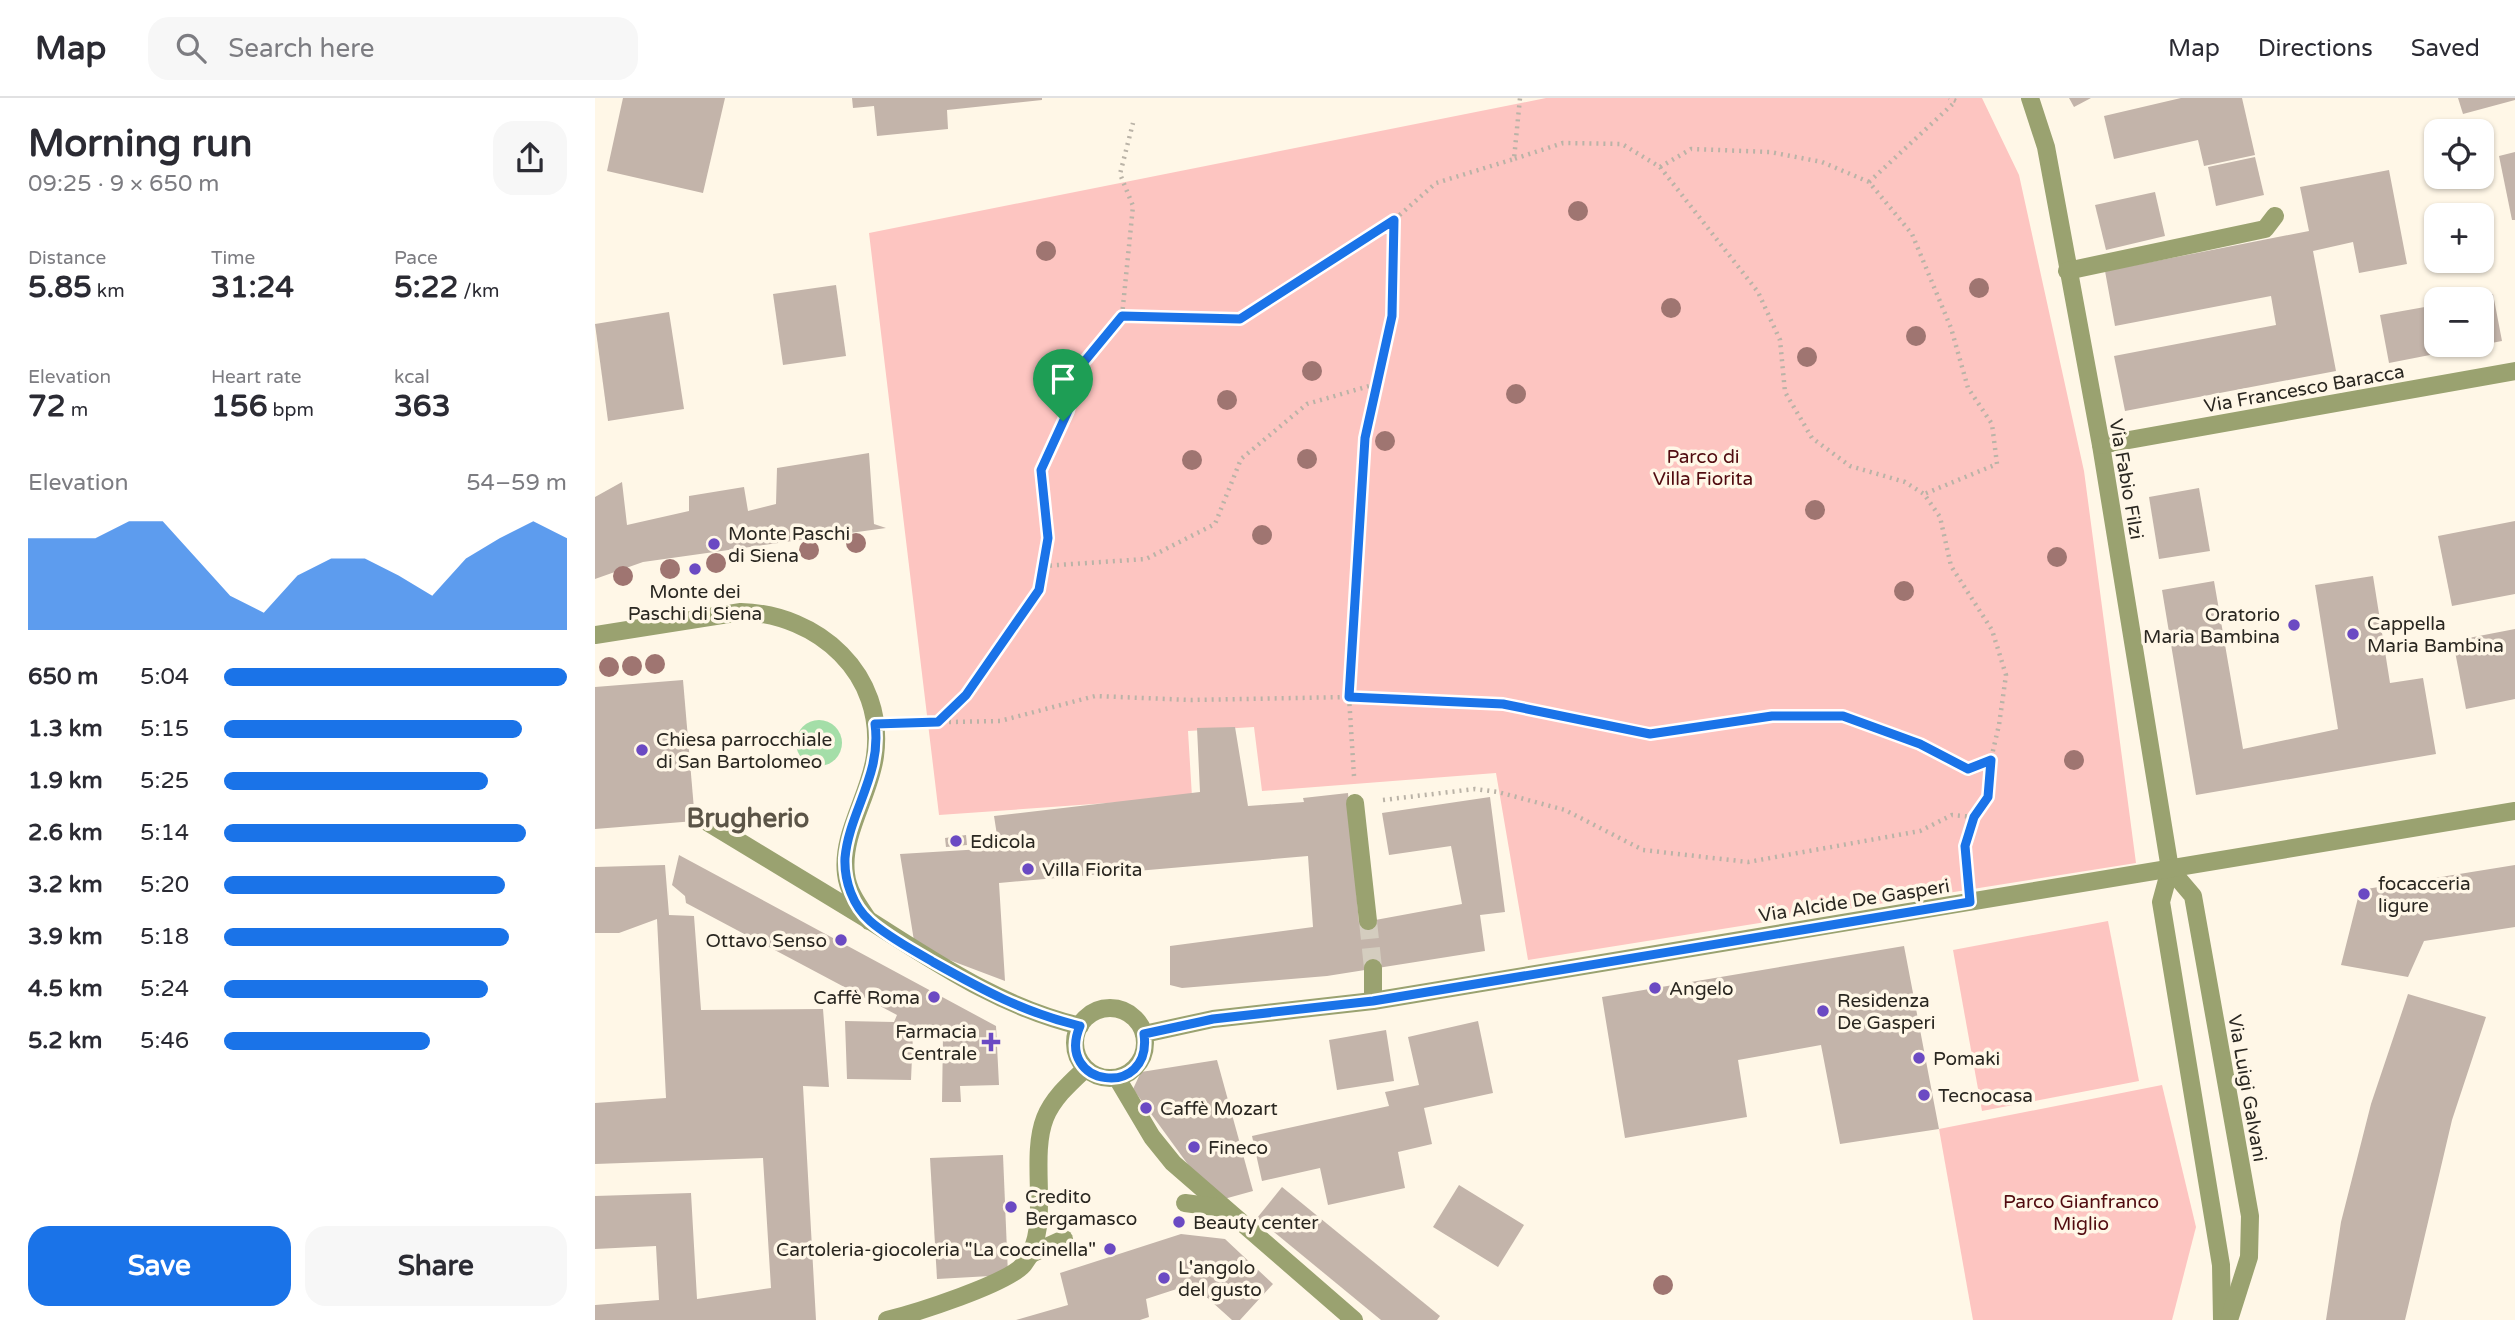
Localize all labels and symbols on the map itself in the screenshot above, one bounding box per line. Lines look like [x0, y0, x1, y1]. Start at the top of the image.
pin [1033, 349, 1093, 421]
street label: Via Francesco Baracca [2202, 361, 2406, 417]
street label: Via Fabio Filzi [2105, 417, 2147, 541]
park label: Parco di Villa Fiorita [1653, 446, 1753, 490]
place label: Monte Paschi di Siena [728, 523, 850, 567]
marker: Monte Paschi di Siena [706, 536, 722, 552]
marker: Monte dei Paschi di Siena [687, 561, 703, 577]
place label: Monte dei Paschi di Siena [628, 581, 762, 625]
place label: Oratorio Maria Bambina [2143, 604, 2280, 648]
place label: Cappella Maria Bambina [2367, 613, 2504, 657]
marker: Oratorio Maria Bambina [2286, 617, 2302, 633]
marker: Cappella Maria Bambina [2345, 626, 2361, 642]
place label: Chiesa parrocchiale di San Bartolomeo [656, 729, 832, 773]
marker: Chiesa parrocchiale di San Bartolomeo [634, 742, 650, 758]
district label: Brugherio [687, 803, 810, 834]
place label: Edicola [970, 831, 1036, 853]
marker: Edicola [948, 833, 964, 849]
place label: Villa Fiorita [1042, 859, 1142, 881]
marker: Villa Fiorita [1020, 861, 1036, 877]
place label: focacceria ligure [2378, 873, 2471, 917]
street label: Via Alcide De Gasperi [1757, 875, 1951, 927]
marker: focacceria ligure [2356, 886, 2372, 902]
place label: Ottavo Senso [705, 930, 827, 952]
marker: Ottavo Senso [833, 932, 849, 948]
place label: Angelo [1669, 978, 1734, 1000]
marker: Angelo [1647, 980, 1663, 996]
place label: Caffè Roma [813, 987, 920, 1009]
marker: Caffè Roma [926, 989, 942, 1005]
place label: Residenza De Gasperi [1837, 990, 1936, 1034]
marker: Residenza De Gasperi [1815, 1003, 1831, 1019]
street label: Via Luigi Galvani [2223, 1013, 2271, 1163]
place label: Farmacia Centrale [895, 1021, 977, 1065]
marker: Farmacia Centrale [983, 1034, 999, 1050]
place label: Pomaki [1933, 1048, 2000, 1070]
marker: Pomaki [1911, 1050, 1927, 1066]
place label: Tecnocasa [1938, 1085, 2033, 1107]
marker: Tecnocasa [1916, 1087, 1932, 1103]
place label: Caffè Mozart [1160, 1098, 1278, 1120]
marker: Caffè Mozart [1138, 1100, 1154, 1116]
place label: Fineco [1208, 1137, 1268, 1159]
marker: Fineco [1186, 1139, 1202, 1155]
place label: Credito Bergamasco [1025, 1186, 1137, 1230]
park label: Parco Gianfranco Miglio [2003, 1191, 2159, 1235]
marker: Credito Bergamasco [1003, 1199, 1019, 1215]
place label: Beauty center [1193, 1212, 1319, 1234]
marker: Beauty center [1171, 1214, 1187, 1230]
place label: Cartoleria-giocoleria "La coccinella" [776, 1239, 1096, 1261]
marker: Cartoleria-giocoleria "La coccinella" [1102, 1241, 1118, 1257]
place label: L'angolo del gusto [1178, 1257, 1262, 1301]
marker: L'angolo del gusto [1156, 1270, 1172, 1286]

